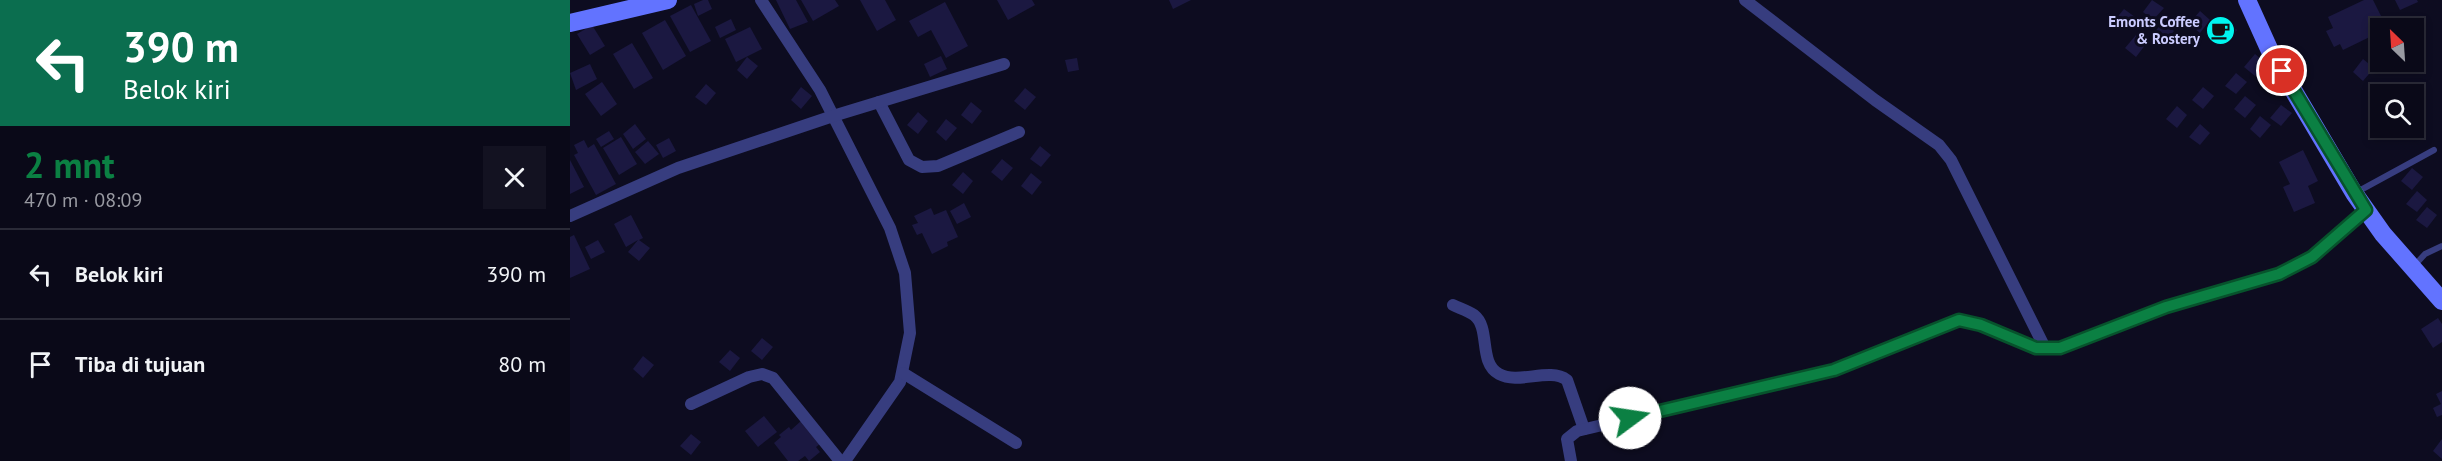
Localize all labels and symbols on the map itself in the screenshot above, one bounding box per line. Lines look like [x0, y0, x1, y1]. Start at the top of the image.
place label: Emonts Coffee & Rostery [2108, 12, 2201, 48]
cafe icon: Emonts Coffee & Rostery [2205, 14, 2237, 46]
north arrow [2370, 18, 2424, 72]
pin [2256, 45, 2307, 96]
position arrow [1598, 386, 1662, 450]

